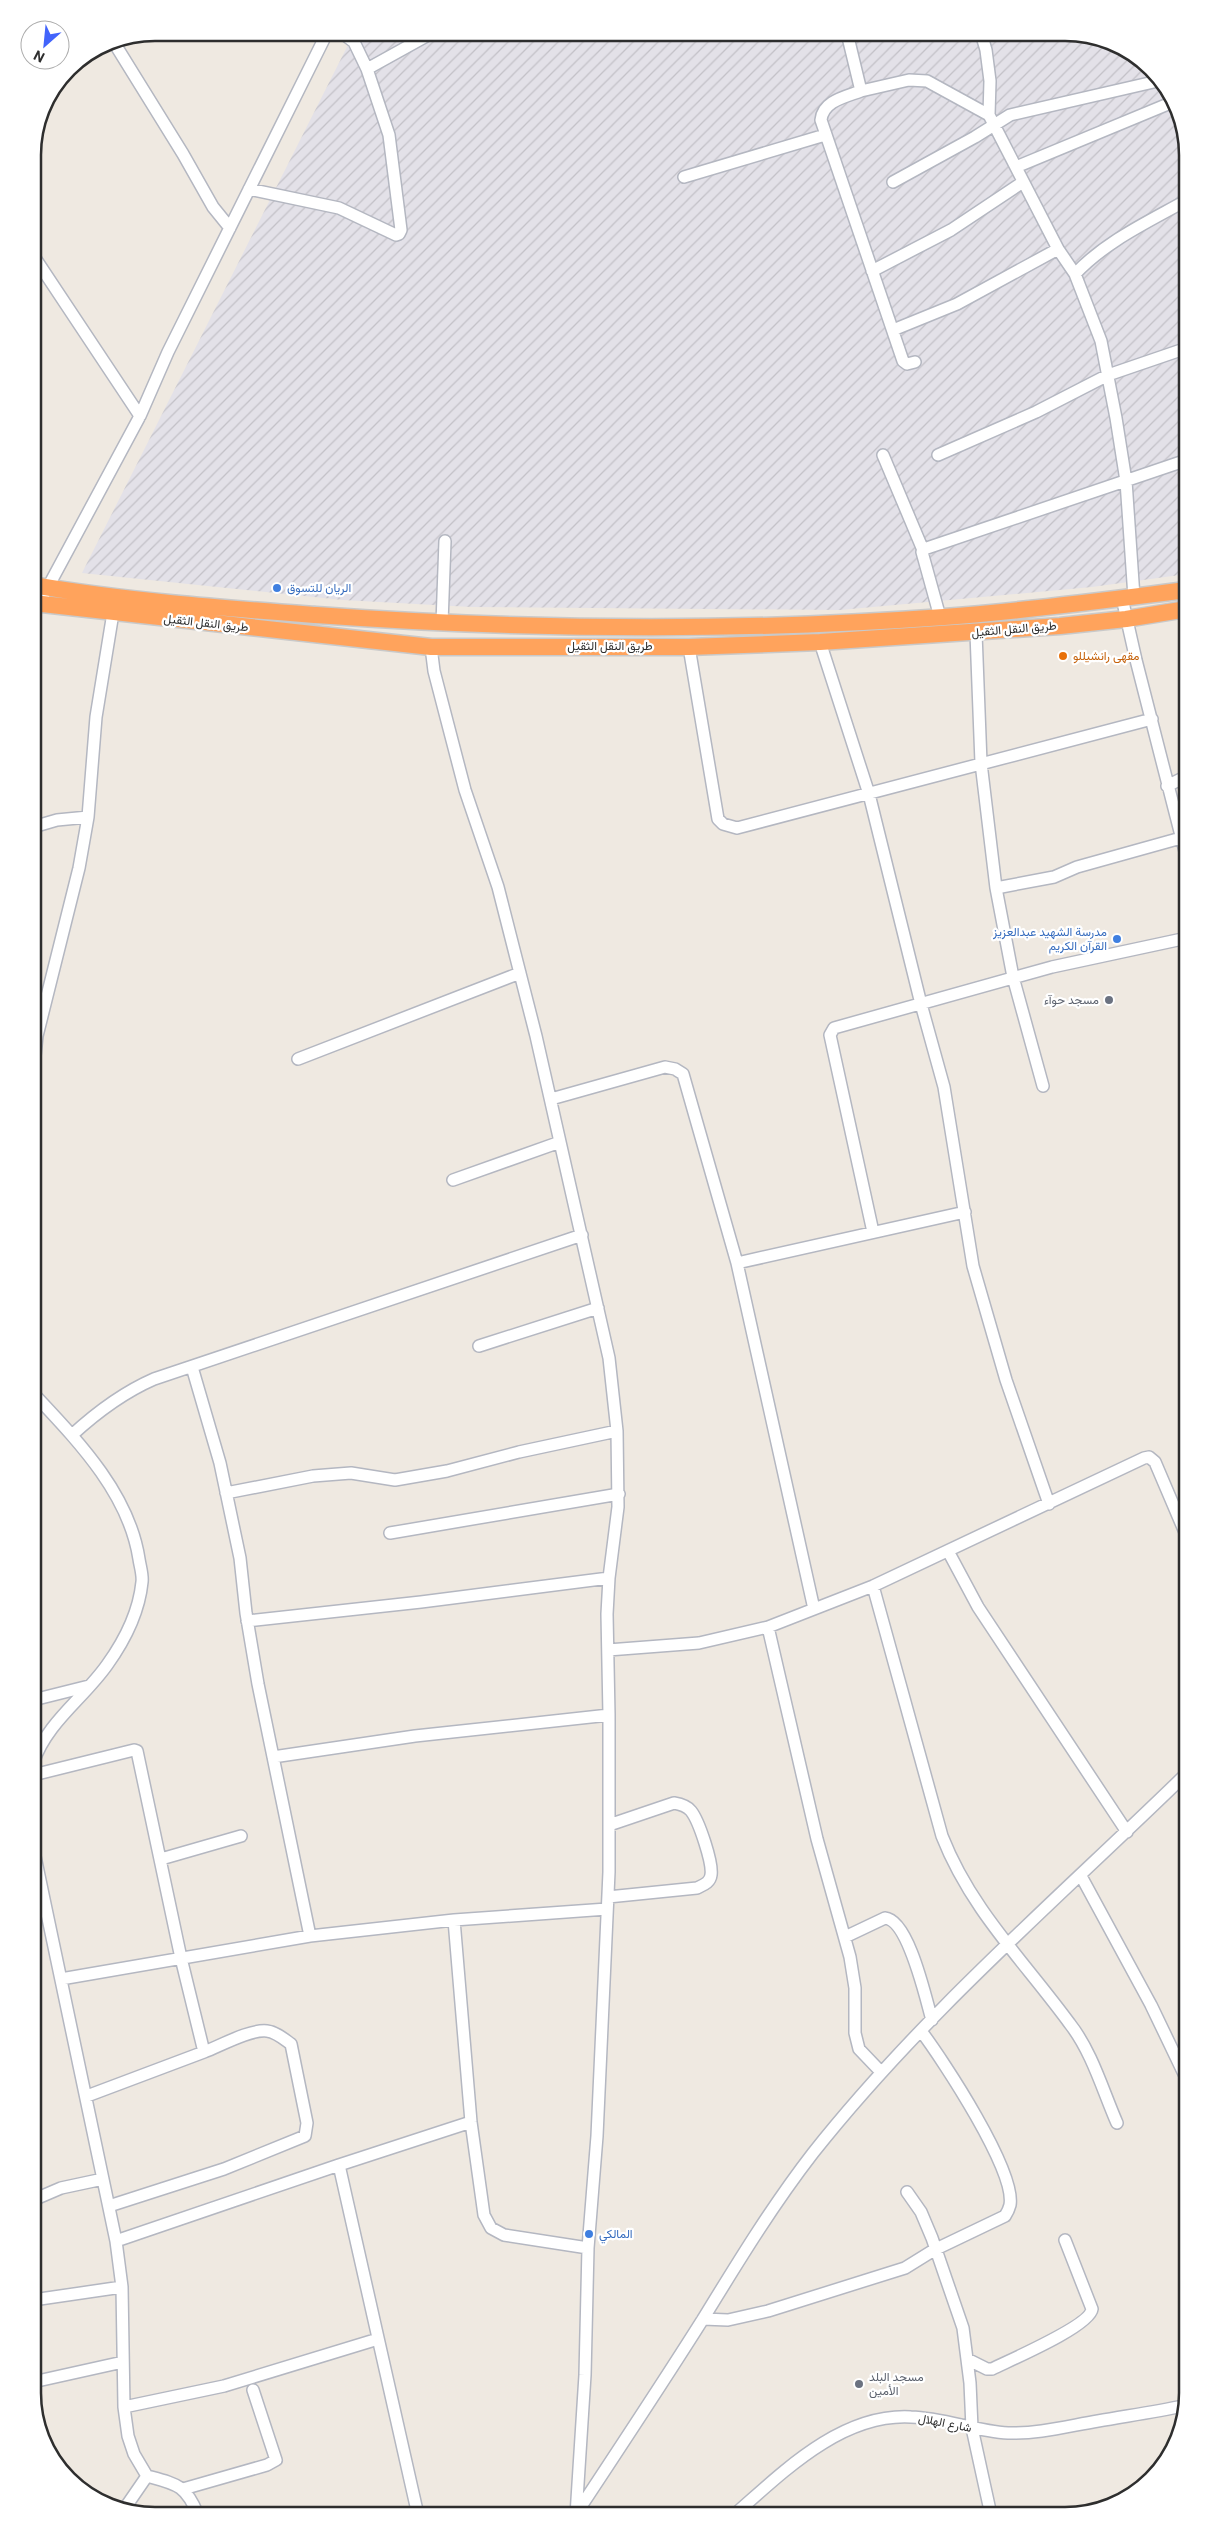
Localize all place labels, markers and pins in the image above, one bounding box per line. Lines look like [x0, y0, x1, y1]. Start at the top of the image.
place label: الريان للتسوق [287, 581, 351, 596]
marker: الريان للتسوق [271, 582, 283, 594]
place label: مقهى رانشيللو [1073, 649, 1140, 664]
marker: مقهى رانشيللو [1057, 650, 1069, 662]
place label: مدرسة الشهيد عبدالعزيز القرآن الكريم [992, 925, 1107, 954]
marker: مدرسة الشهيد عبدالعزيز القرآن الكريم [1111, 933, 1123, 945]
place label: مسجد حوآء [1044, 993, 1099, 1008]
marker: مسجد حوآء [1103, 994, 1115, 1006]
place label: المالكي [599, 2227, 633, 2244]
marker: المالكي [583, 2228, 595, 2240]
place label: مسجد البلد الأمين [869, 2370, 924, 2399]
marker: مسجد البلد الأمين [853, 2378, 865, 2390]

